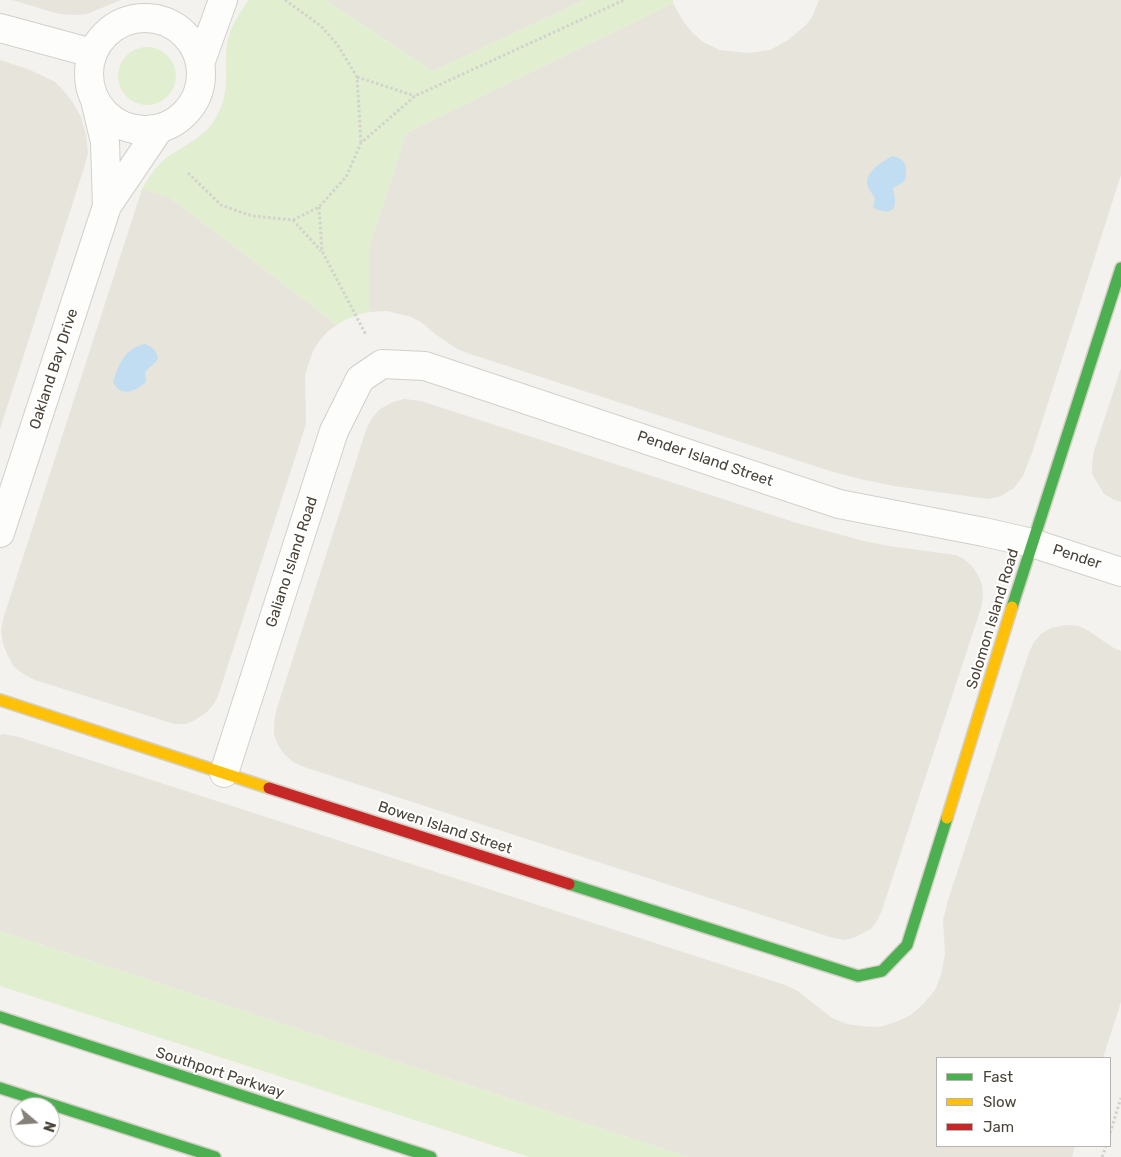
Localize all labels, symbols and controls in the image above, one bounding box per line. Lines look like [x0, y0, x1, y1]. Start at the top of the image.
street label: Oakland Bay Drive [26, 306, 82, 432]
street label: Pender Island Street [635, 427, 775, 491]
street label: Galiano Island Road [262, 494, 322, 630]
street label: Pender [1050, 541, 1104, 573]
street label: Solomon Island Road [963, 547, 1023, 691]
street label: Bowen Island Street [376, 798, 514, 858]
street label: Southport Parkway [153, 1044, 287, 1102]
legend [936, 1057, 1111, 1147]
text: Fast [983, 1068, 1013, 1086]
text: Slow [983, 1093, 1016, 1111]
north arrow [10, 1097, 60, 1147]
text: Jam [983, 1118, 1014, 1136]
text: N [39, 1119, 58, 1134]

